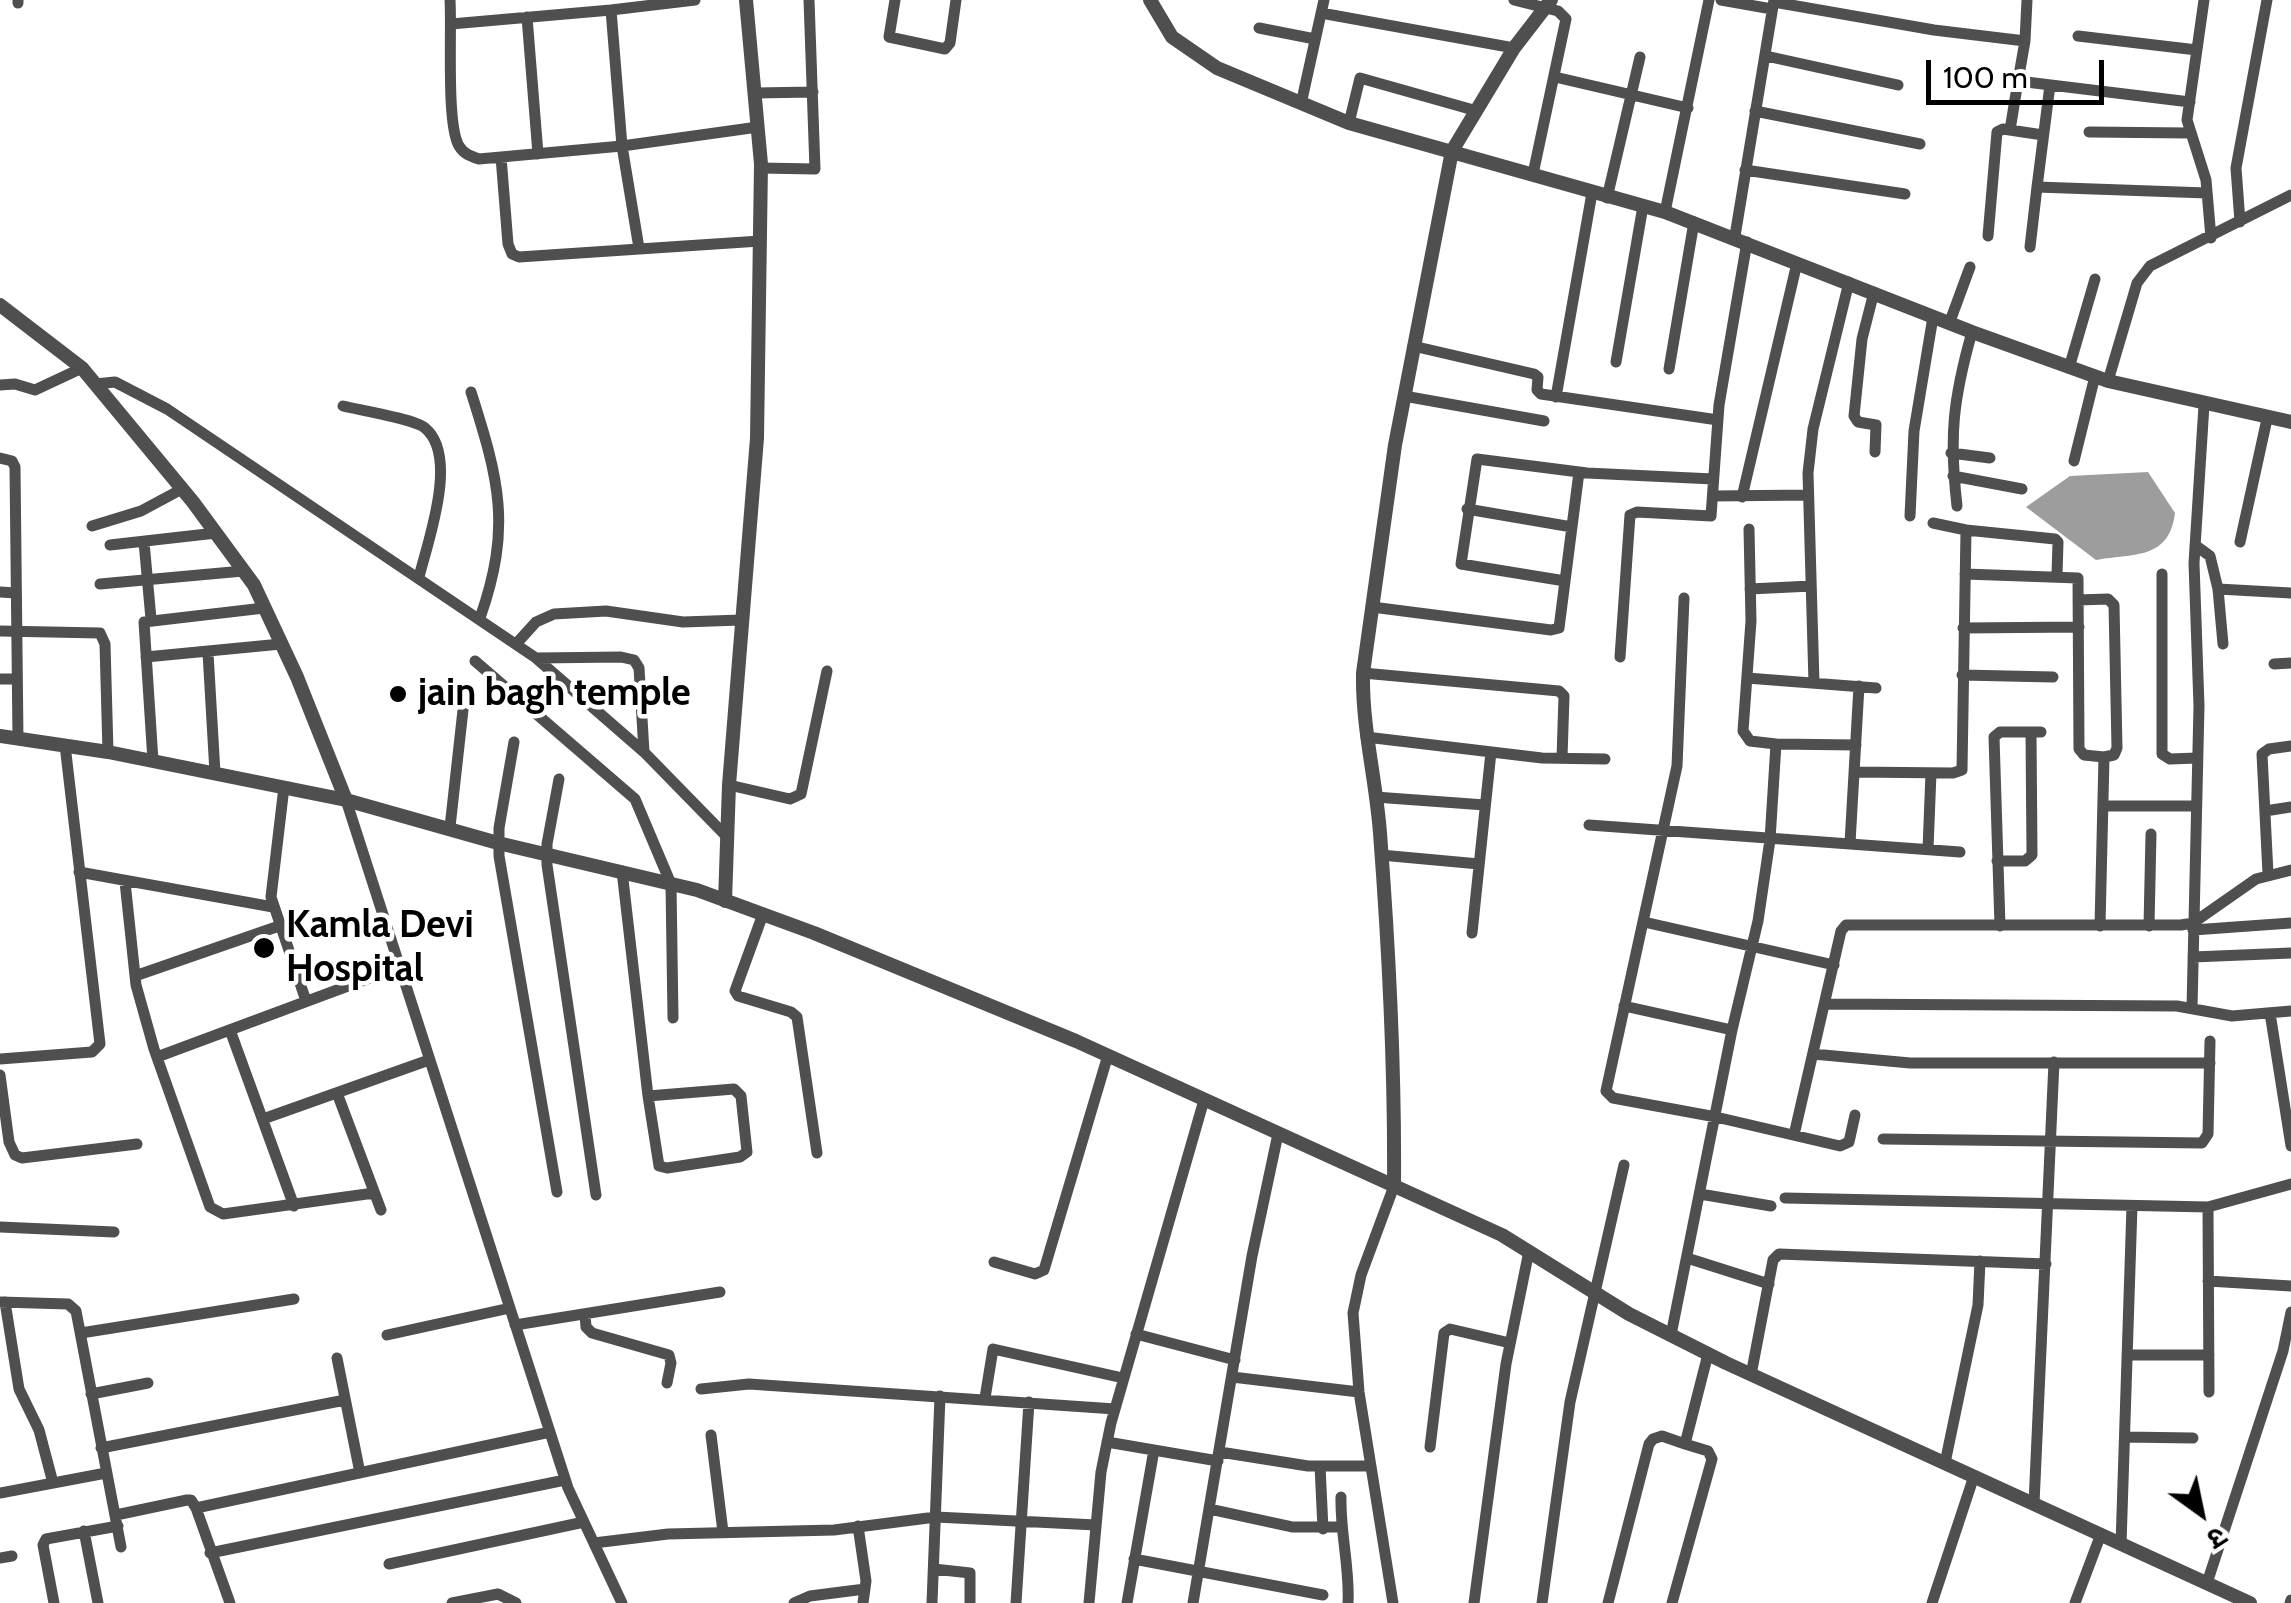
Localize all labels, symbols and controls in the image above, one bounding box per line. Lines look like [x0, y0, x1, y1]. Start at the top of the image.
scale bar [1931, 40, 2108, 102]
text: 100 m [1943, 59, 2028, 96]
place label: jain bagh temple [418, 671, 691, 717]
marker: jain bagh temple [387, 683, 409, 705]
place label: Kamla Devi Hospital [286, 903, 474, 992]
marker: Kamla Devi Hospital [251, 935, 277, 961]
north arrow [2151, 1463, 2251, 1563]
text: उ [2201, 1519, 2233, 1557]

